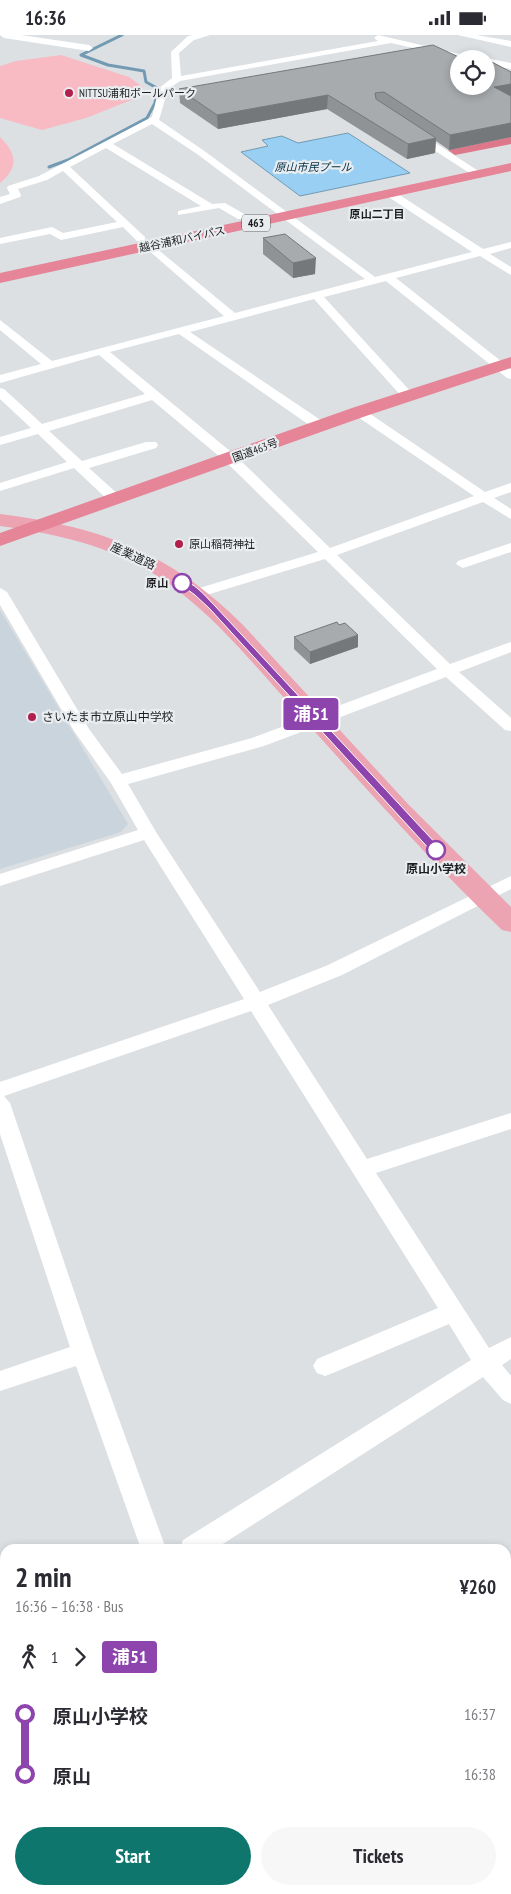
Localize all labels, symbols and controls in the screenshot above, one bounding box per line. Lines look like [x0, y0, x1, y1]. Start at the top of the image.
text: 16:36 [25, 6, 66, 30]
map controls [450, 50, 495, 95]
button: locate [450, 50, 495, 95]
place label: NITTSU浦和ボールパーク [79, 86, 196, 100]
marker: NITTSU浦和ボールパーク [63, 87, 75, 99]
water label: 原山市民プール [275, 160, 352, 174]
district label: 原山二丁目 [350, 207, 405, 221]
road number: 463 [242, 215, 270, 232]
street label: 越谷浦和バイパス [138, 223, 226, 255]
street label: 国道463号 [230, 435, 280, 465]
place label: 原山稲荷神社 [189, 537, 255, 551]
marker: 原山稲荷神社 [173, 538, 185, 550]
street label: 産業道路 [108, 539, 158, 572]
marker: 原山 [172, 573, 192, 593]
place label: 原山 [146, 576, 168, 590]
line badge: 浦51 [282, 698, 340, 730]
text: 浦51 [293, 702, 329, 725]
place label: さいたま市立原山中学校 [42, 709, 174, 724]
marker: さいたま市立原山中学校 [26, 711, 38, 723]
marker: 原山小学校 [426, 840, 446, 860]
place label: 原山小学校 [406, 861, 466, 876]
text: 2 min [15, 1558, 72, 1595]
text: ¥260 [460, 1575, 496, 1599]
text: 16:36 – 16:38 · Bus [15, 1596, 123, 1616]
icon: walk [15, 1643, 43, 1671]
icon: forward [66, 1643, 94, 1671]
text: 浦51 [112, 1645, 147, 1668]
text: 1 [51, 1647, 58, 1667]
text: 原山小学校 [53, 1704, 148, 1728]
text: 16:37 [464, 1704, 496, 1724]
text: 原山 [53, 1764, 91, 1788]
text: 16:38 [464, 1764, 496, 1784]
button: Start [15, 1827, 251, 1885]
button: Tickets [261, 1827, 496, 1885]

